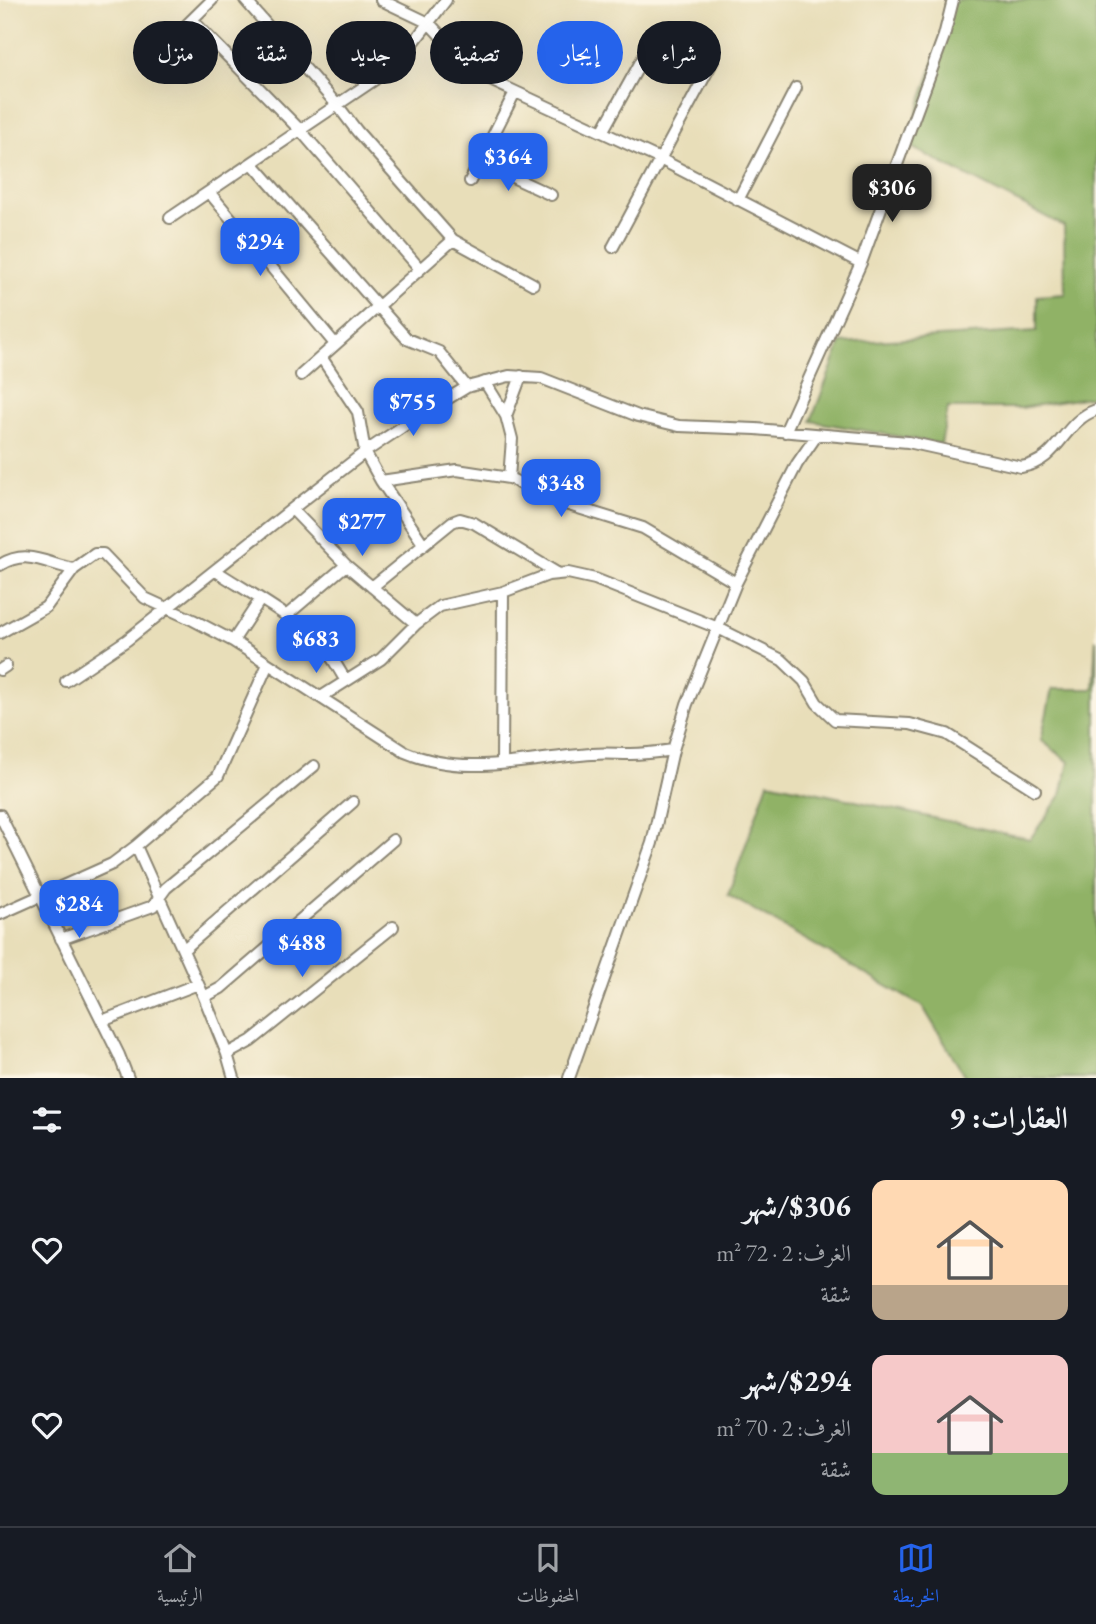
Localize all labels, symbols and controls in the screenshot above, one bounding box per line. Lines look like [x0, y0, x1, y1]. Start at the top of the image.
chip: منزل [133, 21, 218, 84]
chip: شقة [232, 21, 312, 84]
chip: جديد [326, 21, 416, 84]
chip: تصفية [430, 21, 523, 84]
chip: إيجار [537, 21, 623, 84]
chip: شراء [637, 21, 721, 84]
pin: $364 [467, 134, 549, 193]
text: $364 [484, 141, 532, 171]
pin: $306 [851, 164, 933, 224]
text: $306 [868, 172, 916, 202]
pin: $294 [219, 218, 301, 278]
text: $294 [236, 226, 284, 256]
pin: $755 [372, 378, 454, 438]
text: $755 [389, 386, 437, 416]
pin: $348 [520, 460, 602, 519]
text: $348 [537, 467, 585, 497]
pin: $277 [321, 498, 403, 558]
text: $277 [338, 506, 386, 536]
pin: $683 [275, 616, 357, 675]
text: $683 [292, 623, 340, 653]
pin: $284 [38, 880, 120, 940]
text: $284 [55, 888, 103, 918]
pin: $488 [261, 920, 343, 979]
text: $488 [278, 927, 326, 957]
text: العقارات: 9 [949, 1098, 1068, 1137]
icon: filters [28, 1101, 66, 1139]
text: $306/شهر [743, 1186, 851, 1225]
icon: home [928, 1208, 1012, 1292]
icon: heart [28, 1231, 66, 1269]
text: الغرف: 2 · 72 m² [716, 1238, 851, 1268]
text: شقة [821, 1279, 851, 1309]
text: $294/شهر [743, 1361, 851, 1400]
icon: home [928, 1383, 1012, 1467]
icon: heart [28, 1406, 66, 1444]
text: الغرف: 2 · 70 m² [716, 1413, 851, 1443]
text: شقة [821, 1454, 851, 1484]
tab: الرئيسية [157, 1539, 203, 1614]
tab: المحفوظات [516, 1539, 579, 1614]
tab: الخريطة [893, 1539, 939, 1614]

